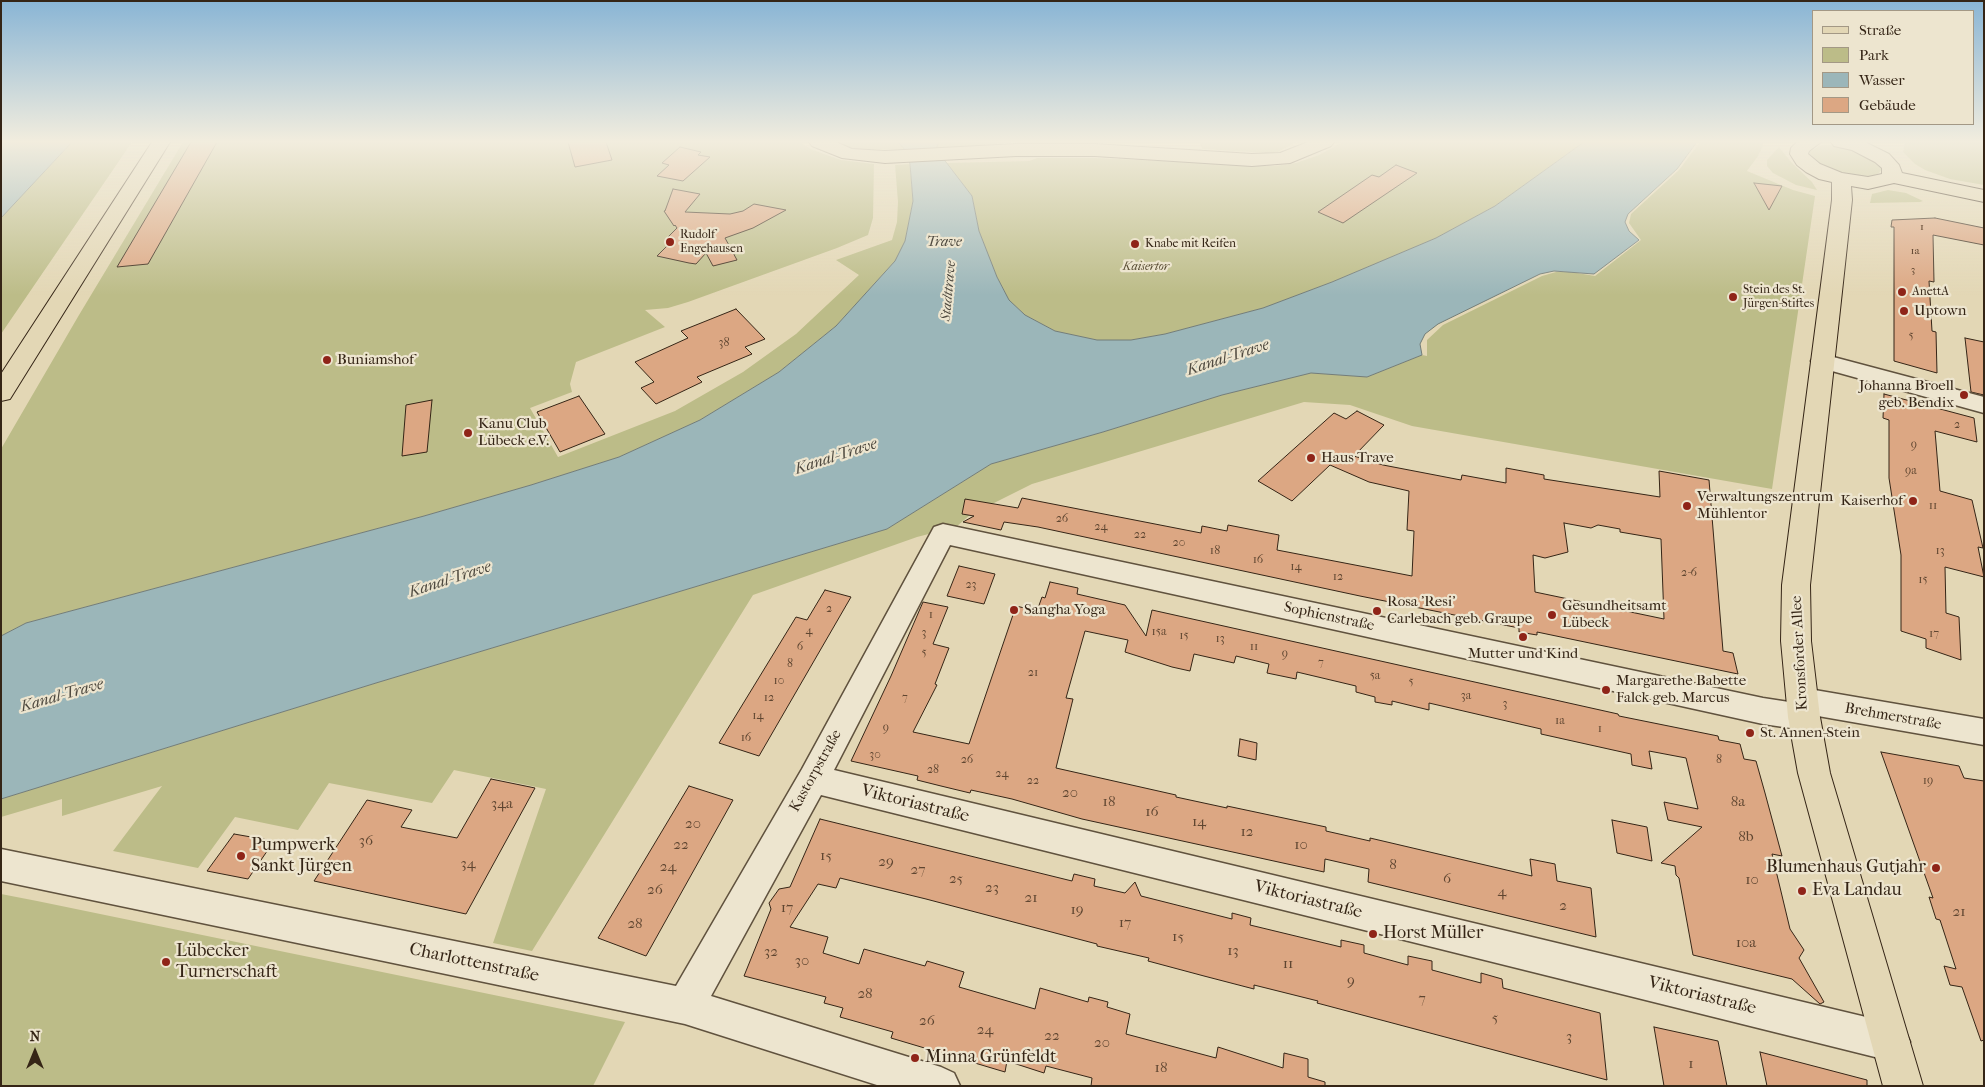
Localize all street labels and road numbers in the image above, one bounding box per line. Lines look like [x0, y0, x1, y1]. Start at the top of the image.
street label: Kronsforder Allee [1788, 595, 1812, 711]
street label: Sophienstraße [1282, 599, 1376, 635]
street label: Brehmerstraße [1843, 700, 1943, 734]
street label: Kastorpstraße [786, 727, 846, 815]
street label: Viktoriastraße [859, 780, 971, 828]
street label: Viktoriastraße [1252, 876, 1364, 924]
street label: Charlottenstraße [407, 939, 541, 987]
street label: Viktoriastraße [1646, 972, 1758, 1020]

